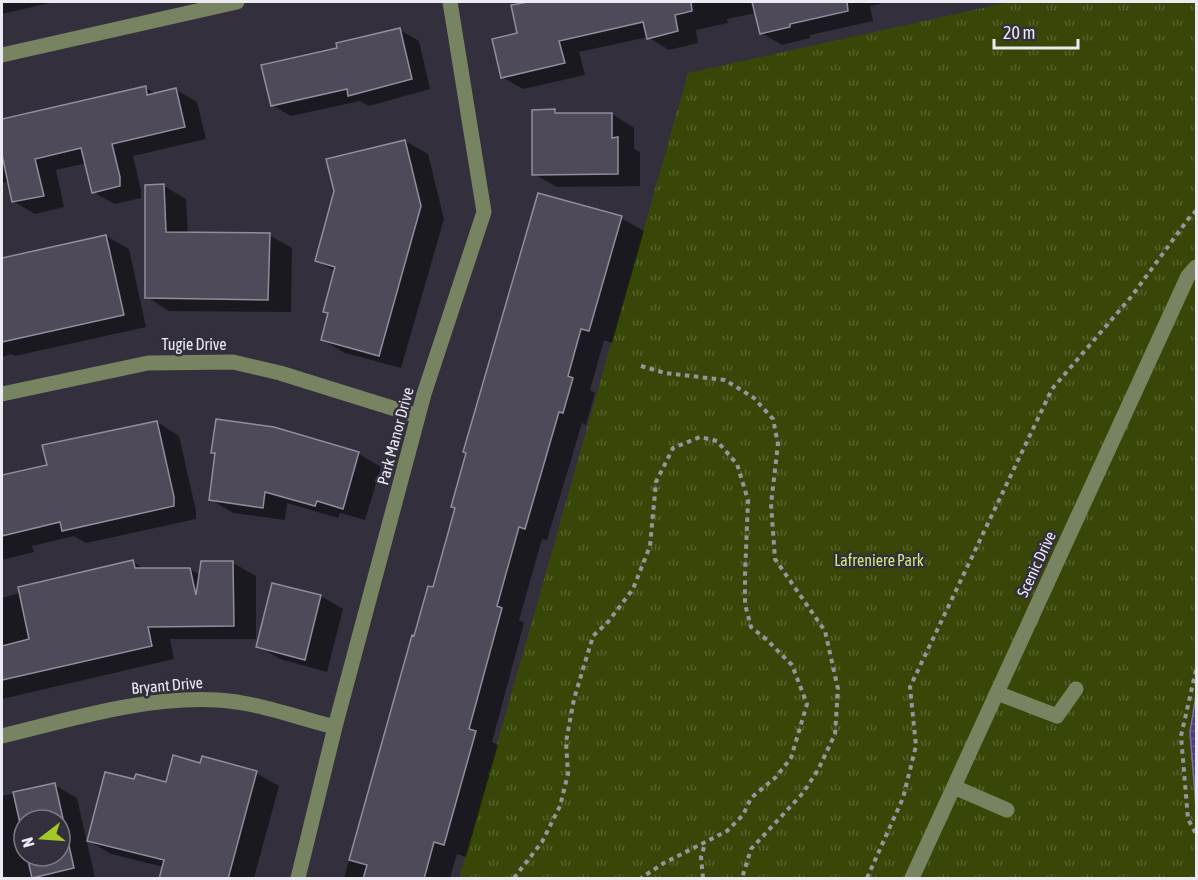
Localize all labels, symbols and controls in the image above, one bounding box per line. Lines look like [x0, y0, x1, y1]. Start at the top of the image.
scale bar [994, 12, 1078, 50]
text: 20 m [1003, 22, 1035, 43]
street label: Tugie Drive [161, 335, 227, 354]
street label: Park Manor Drive [373, 385, 417, 487]
street label: Scenic Drive [1013, 528, 1059, 600]
park label: Lafreniere Park [834, 551, 924, 569]
street label: Bryant Drive [130, 673, 204, 698]
north arrow [12, 808, 72, 868]
text: N [18, 835, 38, 850]

